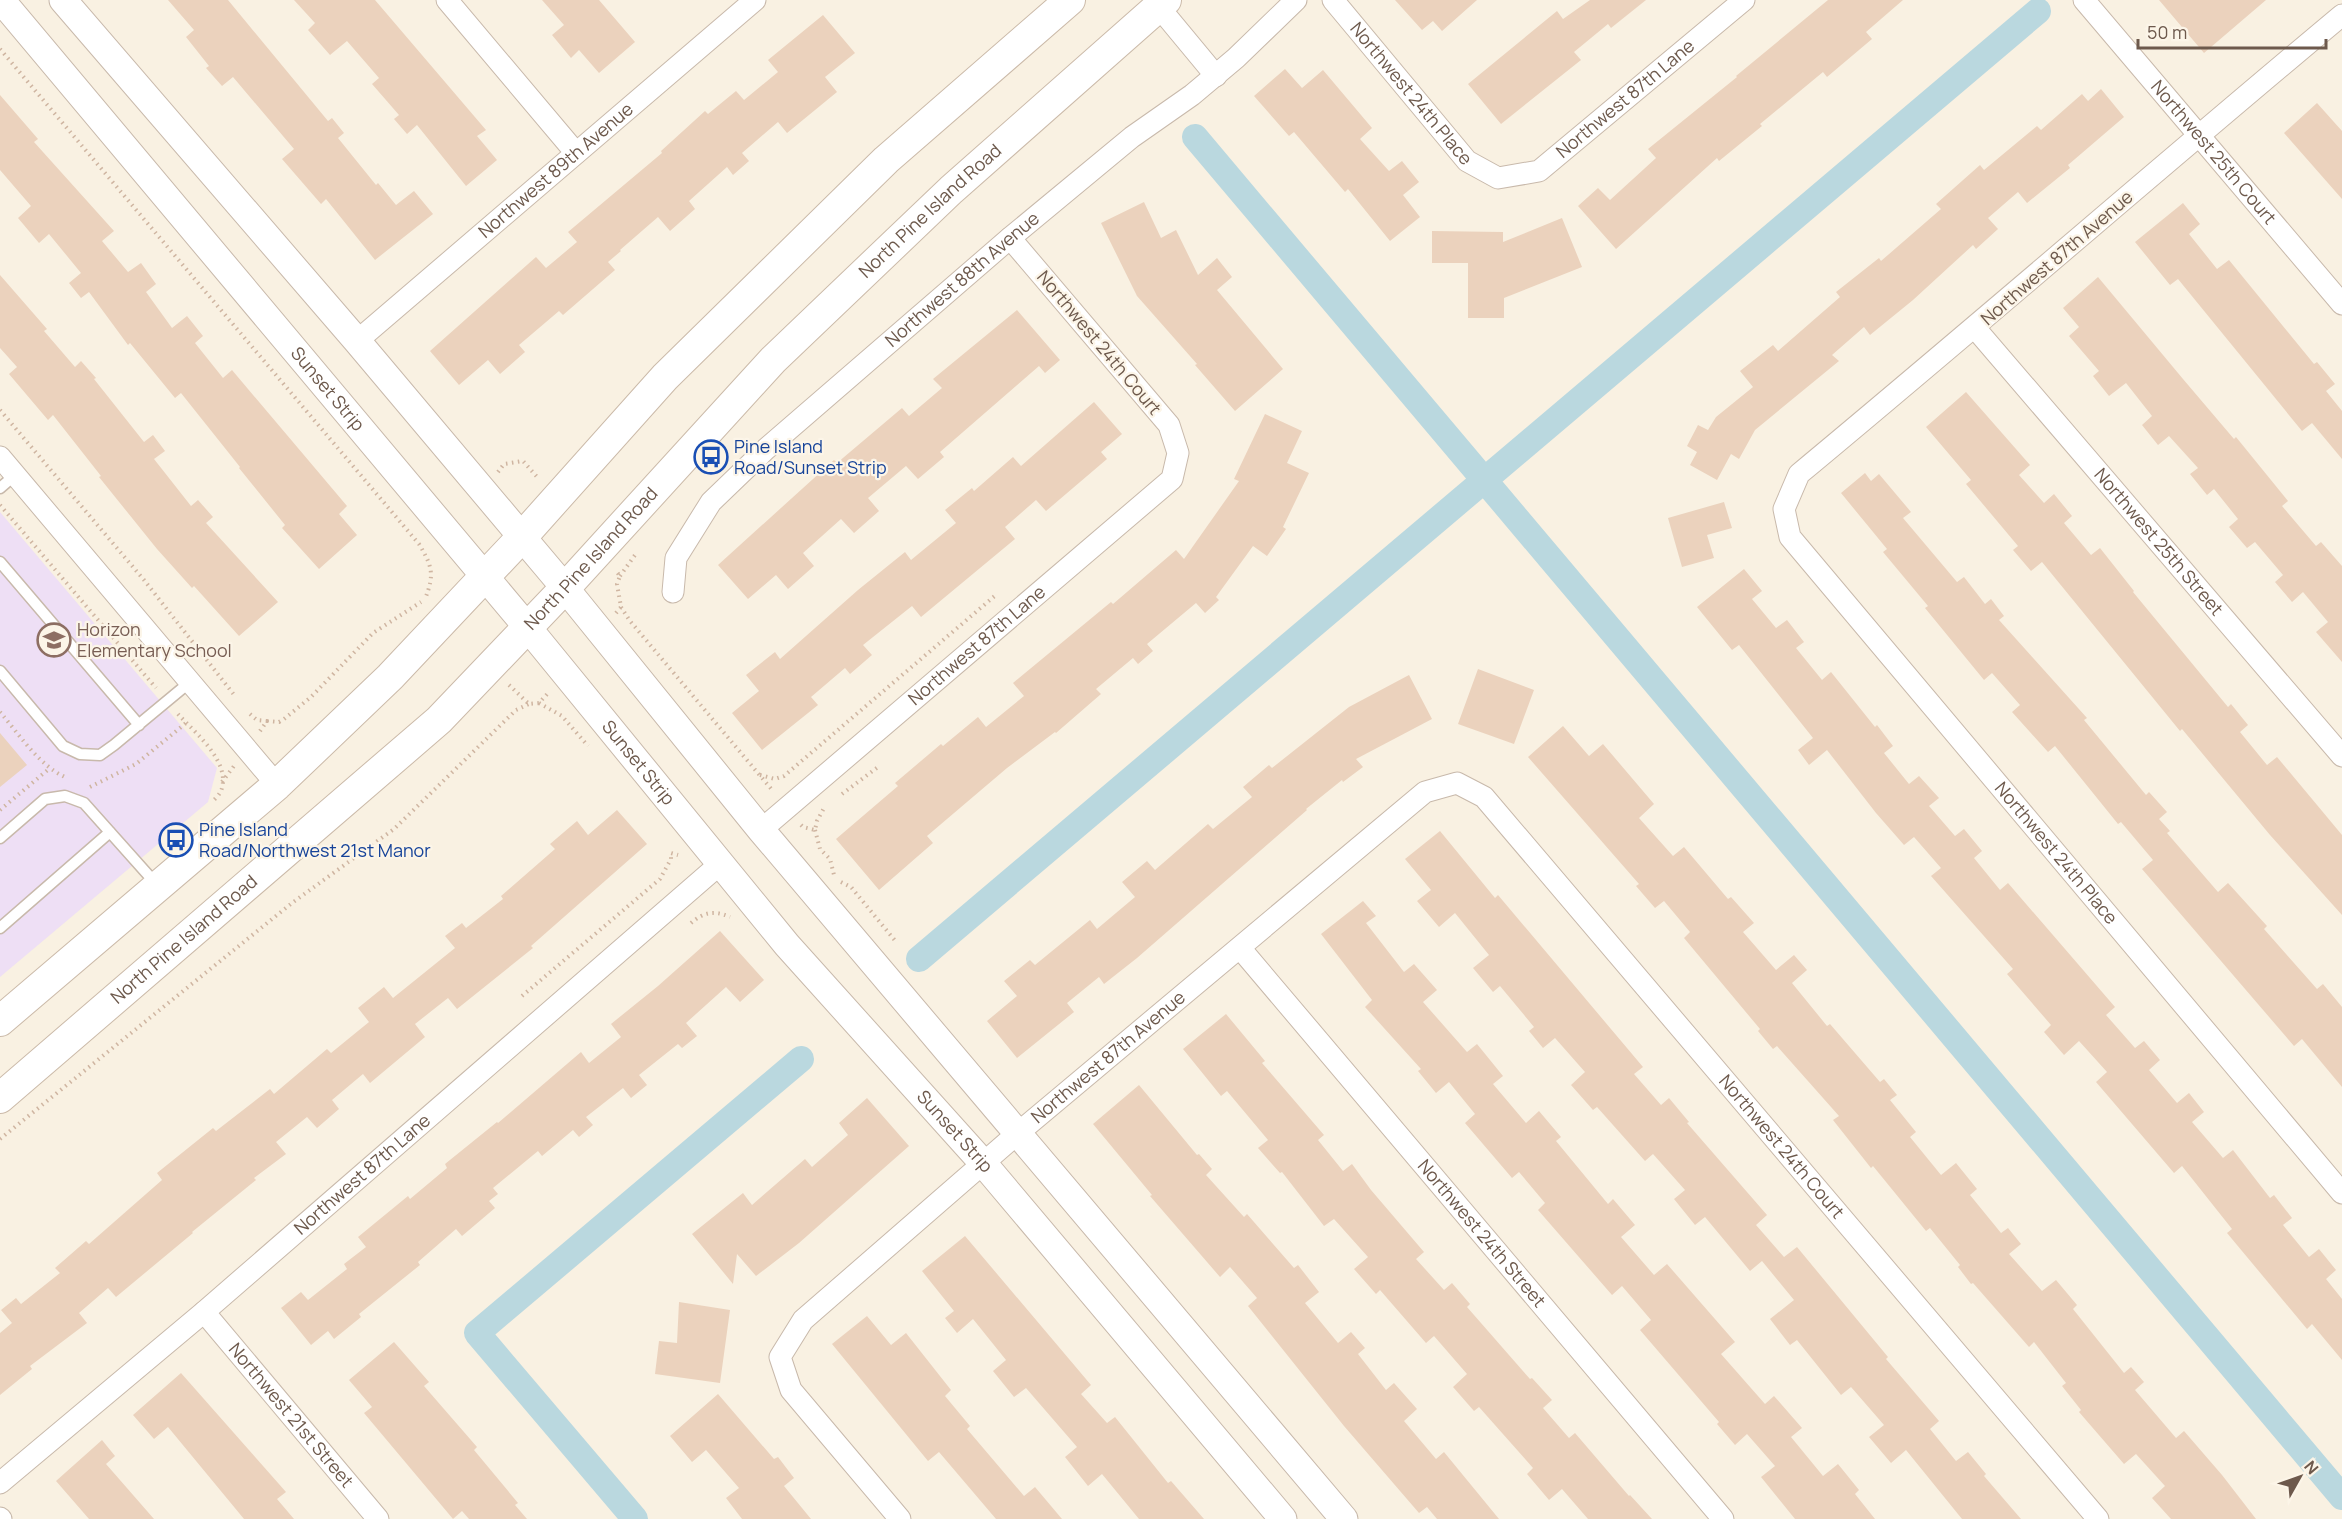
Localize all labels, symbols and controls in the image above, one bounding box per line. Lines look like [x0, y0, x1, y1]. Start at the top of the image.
scale bar [2138, 12, 2326, 50]
street label: Northwest 24th Place [1345, 17, 1478, 170]
text: 50 m [2147, 20, 2187, 44]
street label: Northwest 87th Lane [1551, 33, 1699, 163]
street label: Northwest 25th Court [2146, 75, 2282, 229]
street label: Northwest 89th Avenue [473, 97, 638, 243]
street label: North Pine Island Road [853, 138, 1006, 283]
street label: Northwest 87th Avenue [1975, 184, 2138, 330]
street label: Northwest 88th Avenue [880, 206, 1044, 352]
street label: Northwest 24th Court [1032, 265, 1167, 420]
street label: Sunset Strip [286, 341, 371, 436]
place label: Pine Island Road/Sunset Strip [734, 434, 887, 479]
bus stop icon: Pine Island Road/Sunset Strip [693, 439, 729, 475]
street label: Northwest 25th Street [2089, 463, 2229, 620]
street label: North Pine Island Road [518, 481, 662, 635]
street label: Northwest 87th Lane [903, 579, 1050, 710]
place label: Horizon Elementary School [77, 617, 232, 662]
school or university icon: Horizon Elementary School [36, 622, 72, 658]
street label: Sunset Strip [597, 715, 681, 810]
street label: Northwest 24th Place [1990, 776, 2124, 929]
place label: Pine Island Road/Northwest 21st Manor [199, 817, 431, 862]
bus stop icon: Pine Island Road/Northwest 21st Manor [158, 822, 194, 858]
street label: North Pine Island Road [105, 869, 262, 1009]
street label: Northwest 87th Avenue [1025, 985, 1190, 1128]
street label: Northwest 24th Court [1714, 1069, 1850, 1223]
street label: Sunset Strip [912, 1085, 999, 1177]
street label: Northwest 87th Lane [289, 1108, 435, 1239]
street label: Northwest 24th Street [1413, 1154, 1552, 1312]
street label: Northwest 21st Street [224, 1337, 359, 1492]
north arrow [2270, 1447, 2330, 1507]
text: N [2299, 1456, 2324, 1479]

